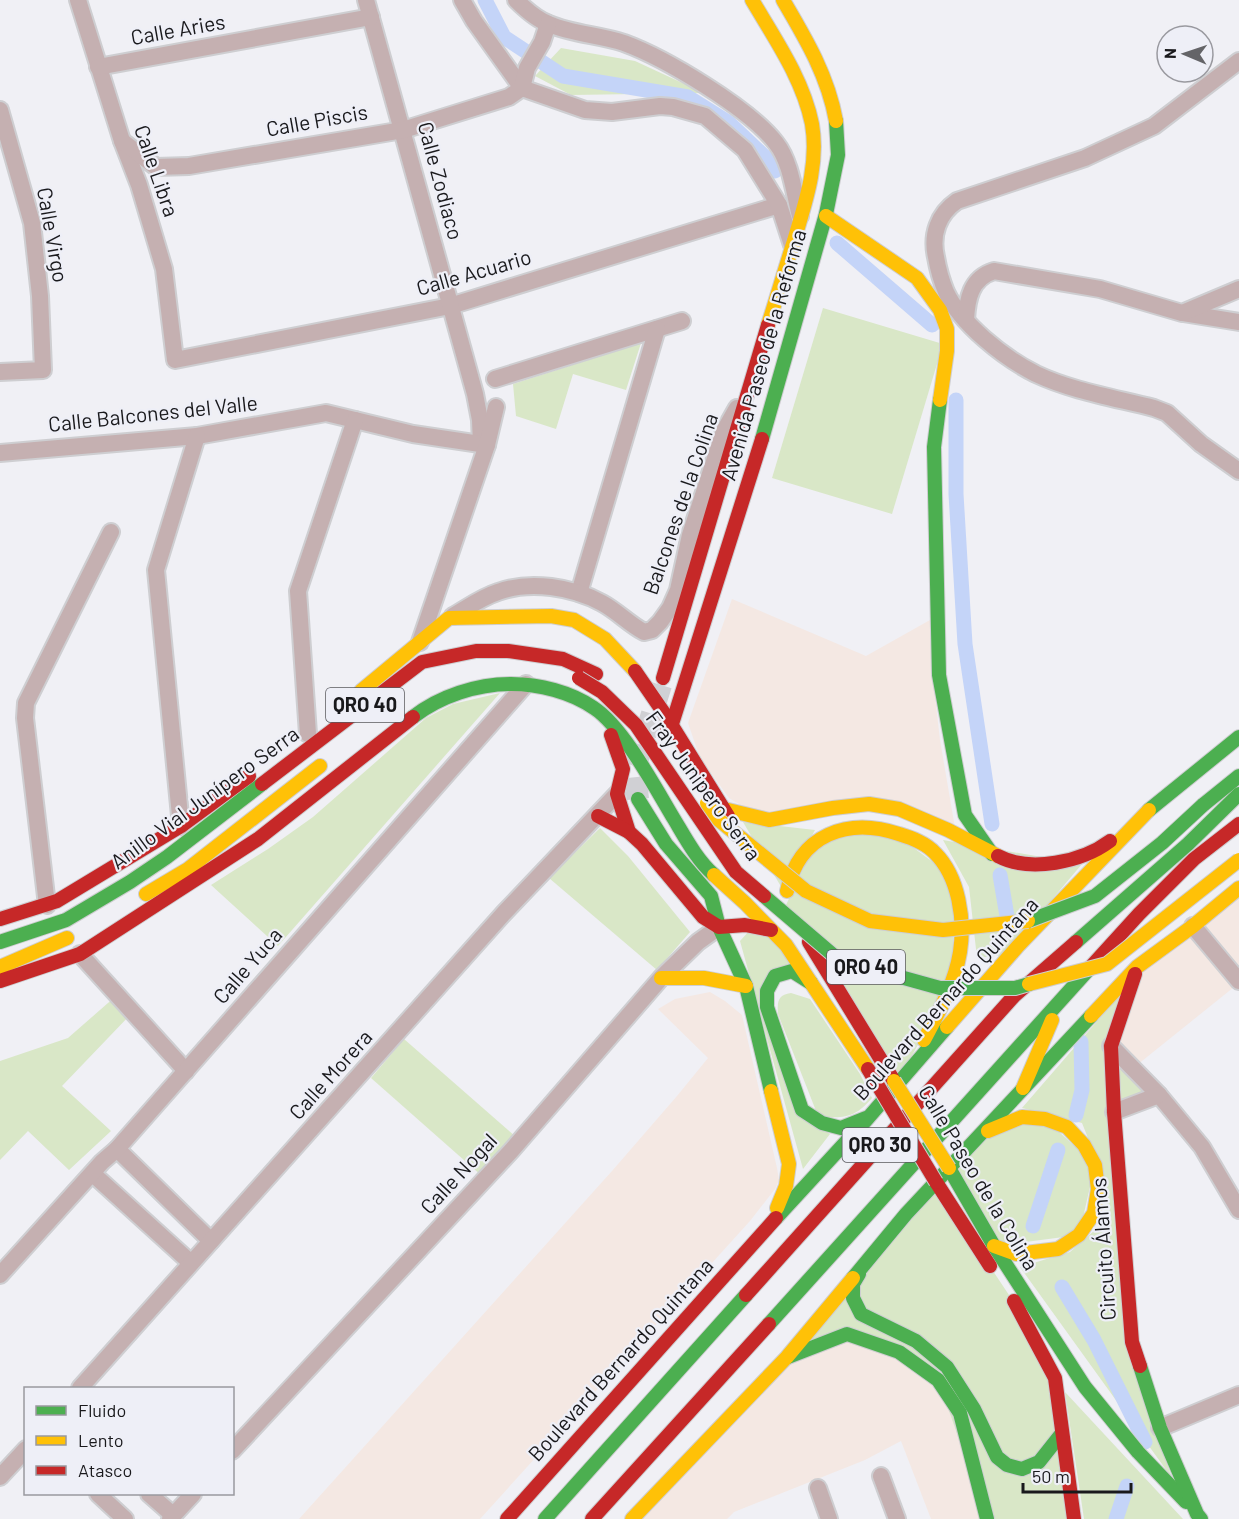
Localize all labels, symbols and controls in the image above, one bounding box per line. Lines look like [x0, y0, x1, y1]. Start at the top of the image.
street label: Calle Aries [129, 8, 227, 49]
north arrow [1155, 24, 1215, 84]
text: N [1160, 48, 1179, 59]
street label: Calle Piscis [264, 98, 369, 141]
street label: Calle Zodiaco [414, 119, 469, 242]
street label: Calle Libra [130, 121, 185, 220]
street label: Calle Virgo [33, 185, 74, 284]
street label: Avenida Paseo de la Reforma [715, 226, 810, 483]
street label: Calle Acuario [413, 243, 534, 300]
street label: Calle Balcones del Valle [47, 389, 259, 436]
street label: Balcones de la Colina [637, 409, 722, 598]
road number: QRO 40 [326, 688, 404, 722]
street label: Fray Junipero Serra [641, 705, 767, 865]
street label: Anillo Vial Junípero Serra [105, 720, 303, 874]
street label: Boulevard Bernardo Quintana [847, 891, 1043, 1105]
street label: Calle Yuca [207, 922, 287, 1008]
road number: QRO 40 [827, 950, 905, 984]
street label: Calle Morera [283, 1024, 377, 1124]
street label: Calle Paseo de la Colina [914, 1080, 1044, 1274]
street label: Calle Nogal [414, 1128, 501, 1218]
road number: QRO 30 [842, 1128, 918, 1162]
street label: Circuito Álamos [1085, 1177, 1120, 1321]
street label: Boulevard Bernardo Quintana [522, 1252, 718, 1466]
legend [24, 1387, 234, 1495]
text: Fluido [78, 1399, 126, 1421]
text: Lento [78, 1429, 124, 1451]
scale bar [1023, 1456, 1131, 1494]
text: Atasco [78, 1459, 132, 1481]
text: 50 m [1032, 1465, 1070, 1487]

